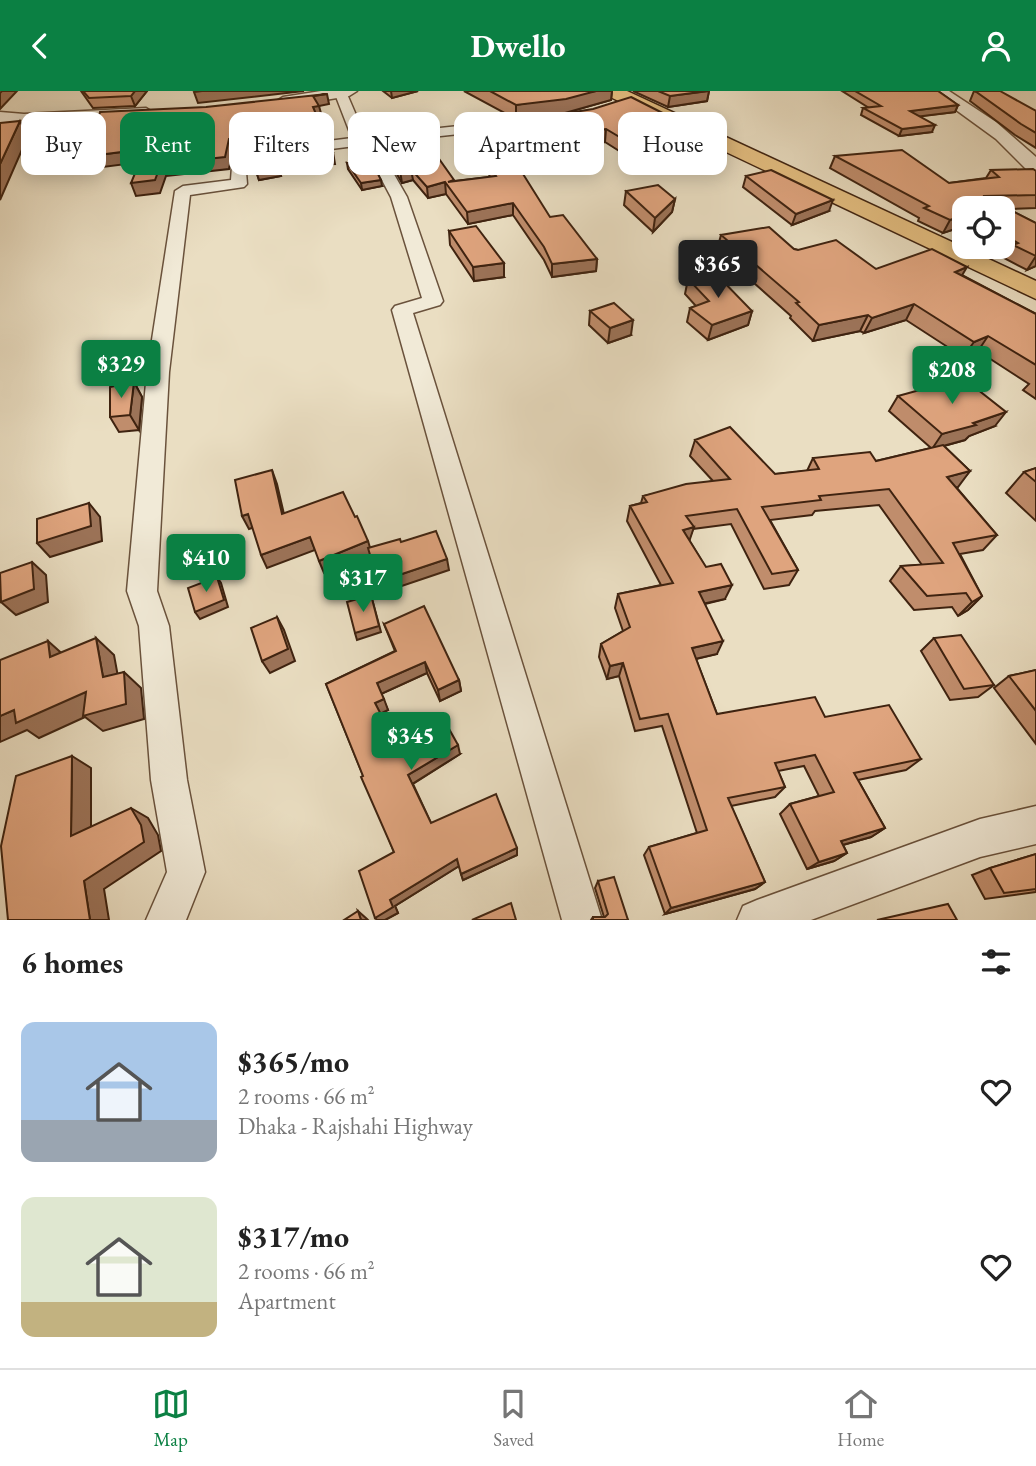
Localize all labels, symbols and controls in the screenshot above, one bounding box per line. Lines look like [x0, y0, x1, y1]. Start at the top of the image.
text: Dwello [470, 25, 566, 67]
icon: back [21, 27, 59, 65]
icon: person [977, 27, 1015, 65]
chip: Buy [21, 112, 106, 175]
chip: Rent [120, 112, 215, 175]
chip: Filters [229, 112, 334, 175]
chip: New [348, 112, 440, 175]
chip: Apartment [454, 112, 604, 175]
chip: House [618, 112, 727, 175]
map controls [952, 196, 1015, 259]
button: locate [952, 196, 1015, 259]
pin: $365 [677, 241, 759, 300]
text: $365 [694, 248, 742, 278]
pin: $329 [80, 341, 162, 400]
pin: $208 [911, 347, 993, 406]
text: $329 [97, 348, 145, 378]
text: $208 [928, 354, 976, 384]
pin: $410 [165, 535, 247, 594]
text: $410 [182, 542, 230, 572]
pin: $317 [322, 554, 404, 614]
text: $317 [339, 562, 387, 592]
pin: $345 [370, 713, 452, 772]
text: $345 [387, 720, 435, 750]
text: 6 homes [21, 943, 123, 982]
icon: filters [977, 943, 1015, 981]
text: $365/mo [238, 1042, 349, 1081]
icon: home [77, 1050, 161, 1134]
icon: heart [977, 1073, 1015, 1111]
text: 2 rooms · 66 m² [238, 1081, 375, 1111]
text: Dhaka - Rajshahi Highway [238, 1111, 473, 1141]
text: $317/mo [238, 1217, 349, 1256]
icon: home [77, 1225, 161, 1309]
icon: heart [977, 1248, 1015, 1286]
text: 2 rooms · 66 m² [238, 1256, 375, 1286]
text: Apartment [238, 1286, 336, 1316]
tab: Map [152, 1385, 190, 1452]
tab: Saved [493, 1385, 534, 1452]
tab: Home [837, 1385, 884, 1452]

